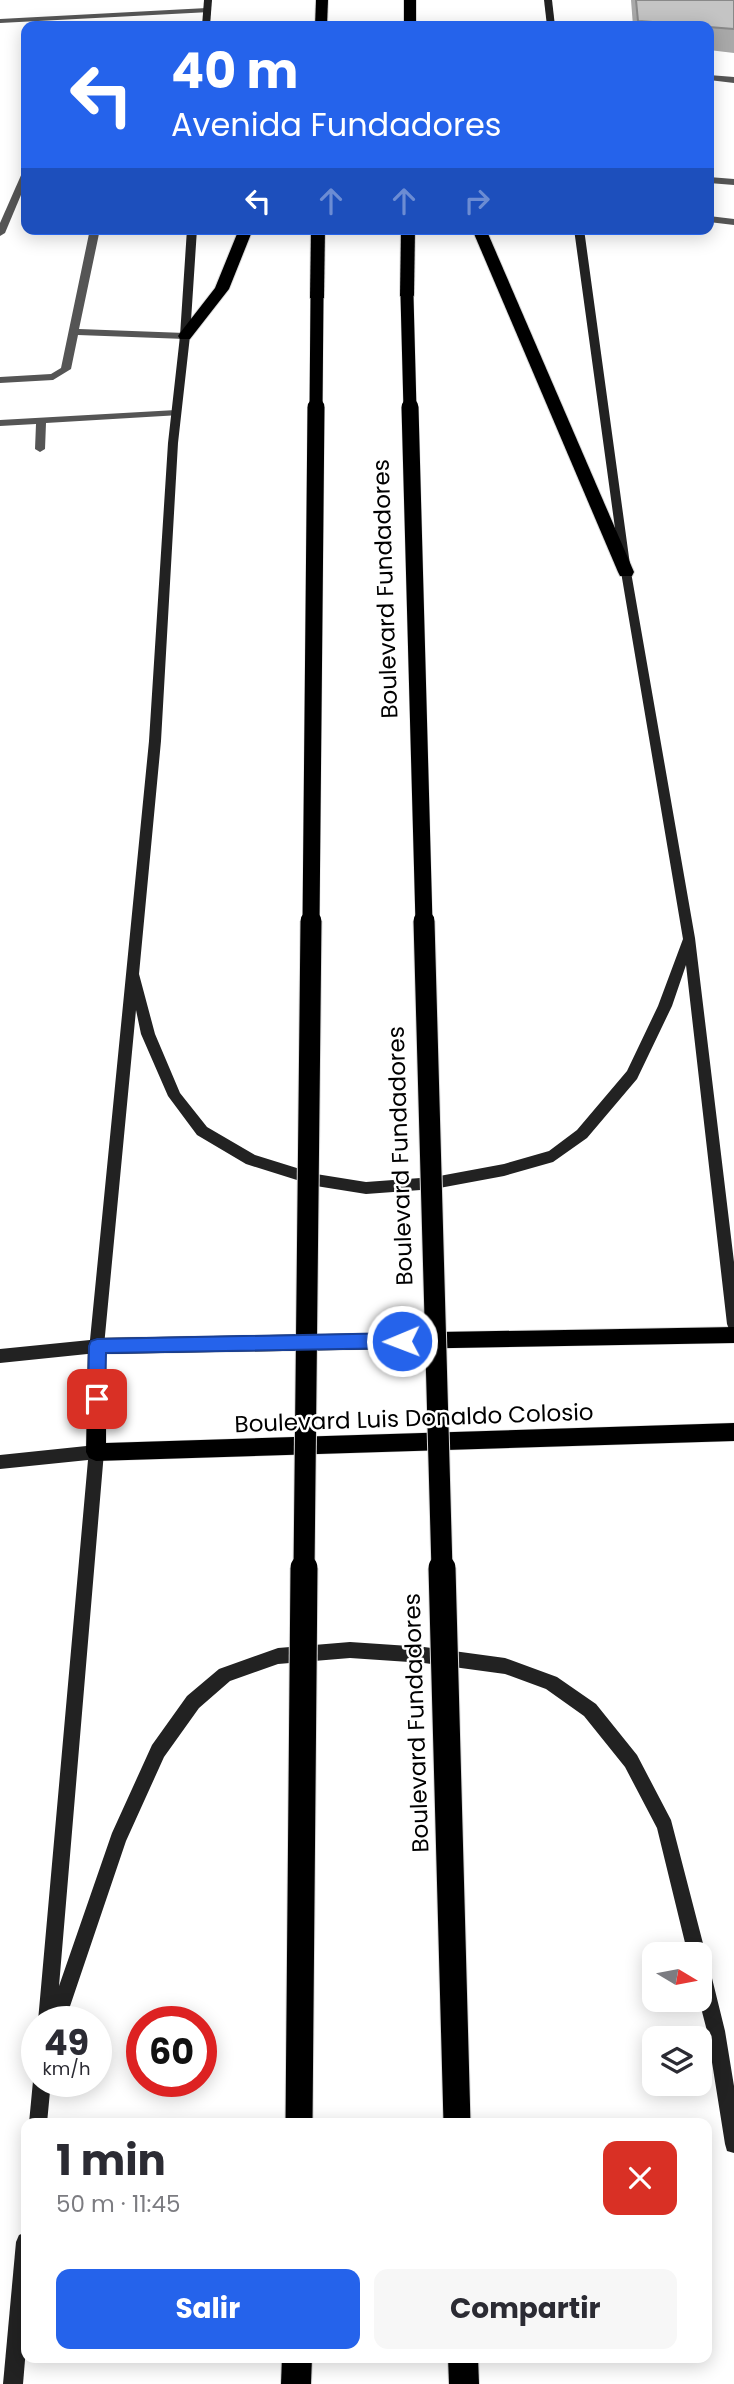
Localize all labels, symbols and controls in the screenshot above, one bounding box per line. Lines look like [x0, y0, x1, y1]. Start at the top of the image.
text: 40 m [171, 37, 298, 105]
icon: left [56, 49, 147, 140]
text: Avenida Fundadores [171, 102, 501, 147]
icon: left [239, 182, 277, 220]
icon: ahead [312, 182, 350, 220]
icon: ahead [385, 182, 423, 220]
icon: right [458, 182, 496, 220]
street label: Boulevard Fundadores [364, 459, 406, 719]
street label: Boulevard Fundadores [379, 1026, 421, 1286]
position arrow [365, 1304, 439, 1378]
pin [67, 1369, 127, 1429]
icon: arrive [78, 1380, 116, 1418]
street label: Boulevard Luis Donaldo Colosio [234, 1396, 594, 1440]
street label: Boulevard Fundadores [395, 1593, 437, 1853]
north arrow [642, 1942, 712, 2012]
map controls [642, 1942, 712, 2096]
speed limit sign: 60 [126, 2006, 217, 2097]
text: 49 [44, 2018, 89, 2067]
button: layers [642, 2026, 712, 2096]
text: km/h [43, 2056, 90, 2081]
text: 1 min [56, 2131, 166, 2190]
button: close [603, 2141, 677, 2215]
text: 50 m · 11:45 [56, 2188, 180, 2220]
button: Salir [56, 2269, 360, 2349]
button: Compartir [374, 2269, 677, 2349]

